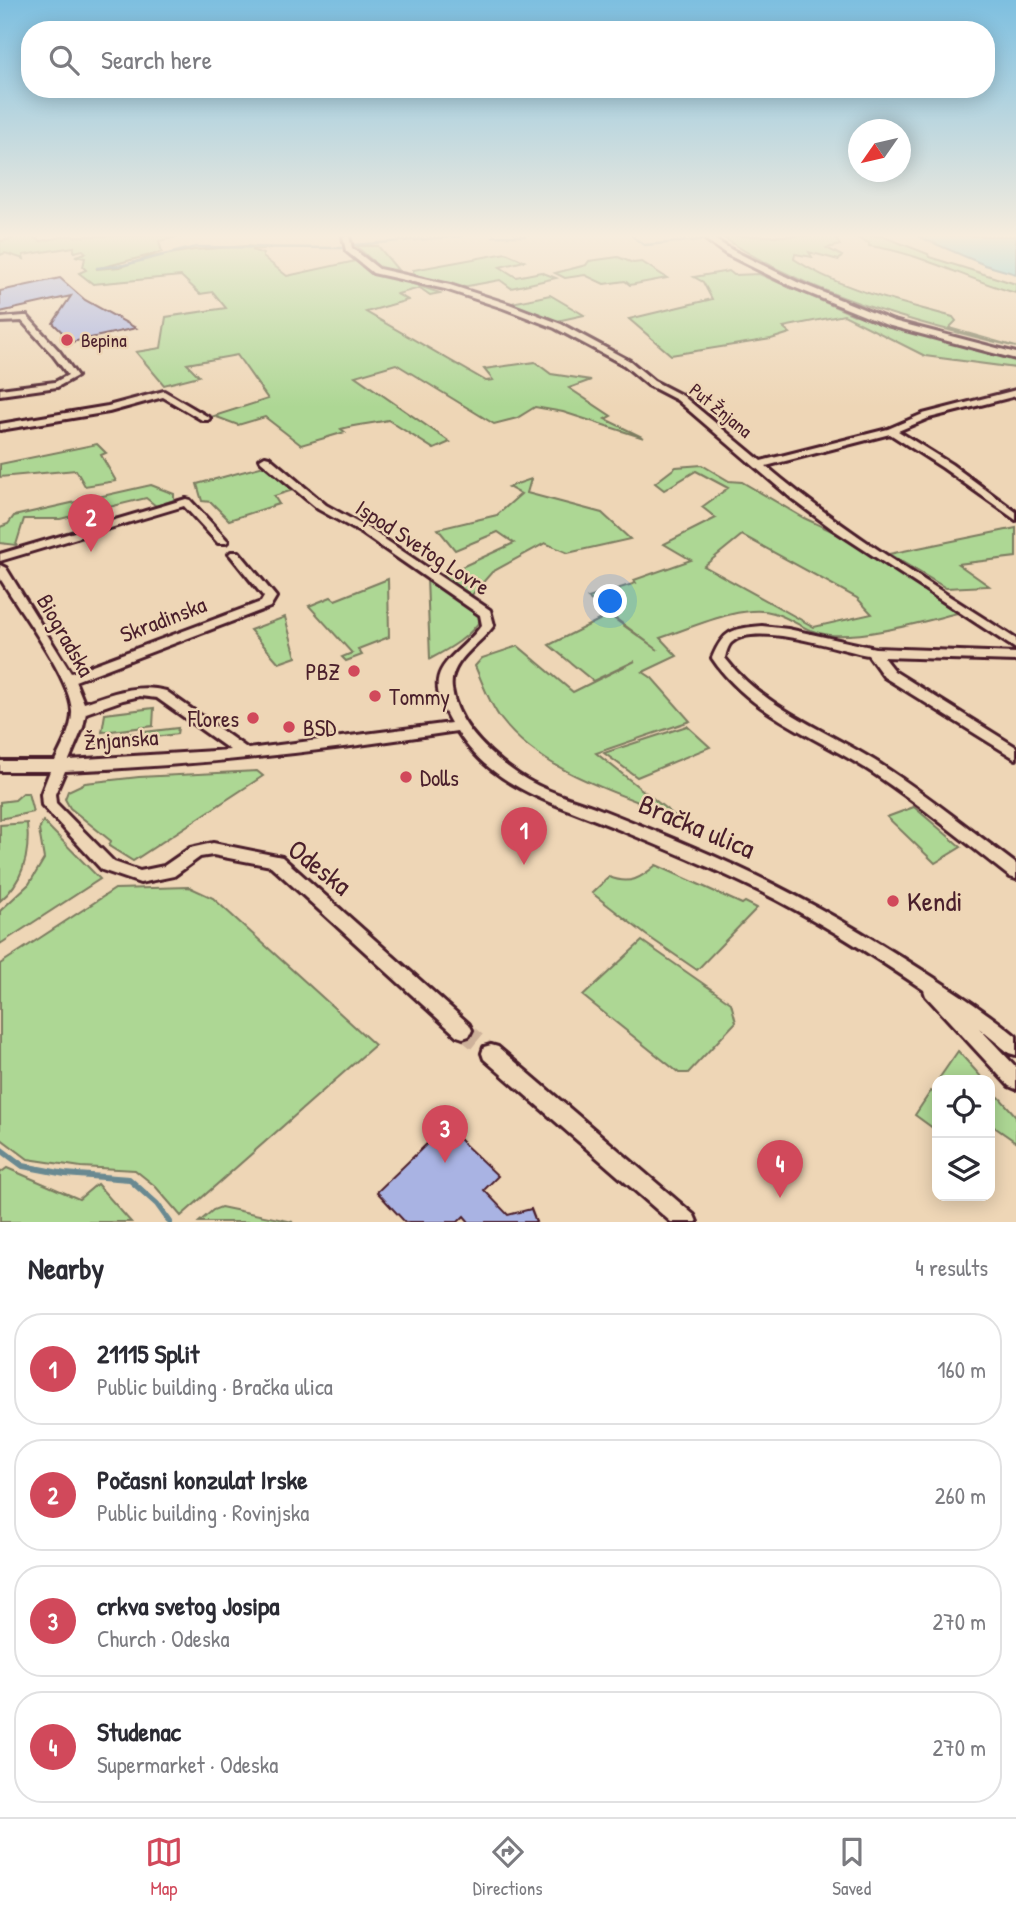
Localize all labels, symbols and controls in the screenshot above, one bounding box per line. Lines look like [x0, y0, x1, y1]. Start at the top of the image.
search box [21, 21, 995, 98]
icon: search [45, 41, 83, 79]
text: Search here [101, 42, 212, 77]
north arrow [848, 119, 911, 182]
place label: Bepina [81, 327, 127, 353]
marker: Bepina [59, 332, 75, 348]
street label: Put Žnjana [684, 377, 758, 444]
street label: Ispod Svetog Lovre [350, 492, 496, 602]
pin: 2 [68, 494, 114, 552]
your location [593, 584, 627, 618]
street label: Biogradska [30, 588, 102, 682]
street label: Skradinska [115, 588, 211, 650]
place label: PBZ [306, 656, 340, 687]
marker: PBZ [346, 663, 362, 679]
place label: Tommy [389, 681, 450, 712]
marker: Tommy [367, 688, 383, 704]
place label: Flores [187, 703, 239, 734]
marker: Flores [245, 710, 261, 726]
place label: BSD [303, 712, 336, 743]
marker: BSD [281, 719, 297, 735]
street label: Žnjanska [83, 721, 159, 757]
place label: Dolls [420, 762, 459, 793]
marker: Dolls [398, 769, 414, 785]
street label: Bračka ulica [633, 785, 761, 867]
pin: 1 [501, 807, 547, 865]
street label: Odeska [280, 830, 360, 904]
place label: Kendi [907, 882, 963, 920]
marker: Kendi [885, 893, 901, 909]
map controls [932, 1075, 995, 1201]
button: locate [932, 1075, 995, 1138]
pin: 3 [422, 1105, 468, 1163]
button: layers [932, 1138, 995, 1201]
pin: 4 [757, 1140, 803, 1198]
text: Nearby [28, 1248, 104, 1288]
text: 4 results [915, 1252, 988, 1283]
text: 21115 Split [97, 1336, 199, 1371]
text: 1 [49, 1354, 57, 1385]
text: 160 m [937, 1354, 986, 1385]
text: Public building · Bračka ulica [97, 1371, 333, 1402]
text: Počasni konzulat Irske [97, 1462, 308, 1497]
text: 2 [48, 1480, 58, 1511]
text: 260 m [935, 1480, 986, 1511]
text: Public building · Rovinjska [97, 1497, 309, 1528]
text: crkva svetog Josipa [97, 1588, 279, 1623]
text: 3 [48, 1606, 58, 1637]
text: 270 m [933, 1606, 986, 1637]
text: Church · Odeska [97, 1623, 229, 1654]
text: Studenac [97, 1714, 181, 1749]
text: 4 [49, 1732, 57, 1763]
text: 270 m [933, 1732, 986, 1763]
text: Supermarket · Odeska [97, 1749, 278, 1780]
tab: Map [145, 1833, 183, 1901]
tab: Directions [473, 1833, 543, 1901]
tab: Saved [832, 1833, 871, 1901]

